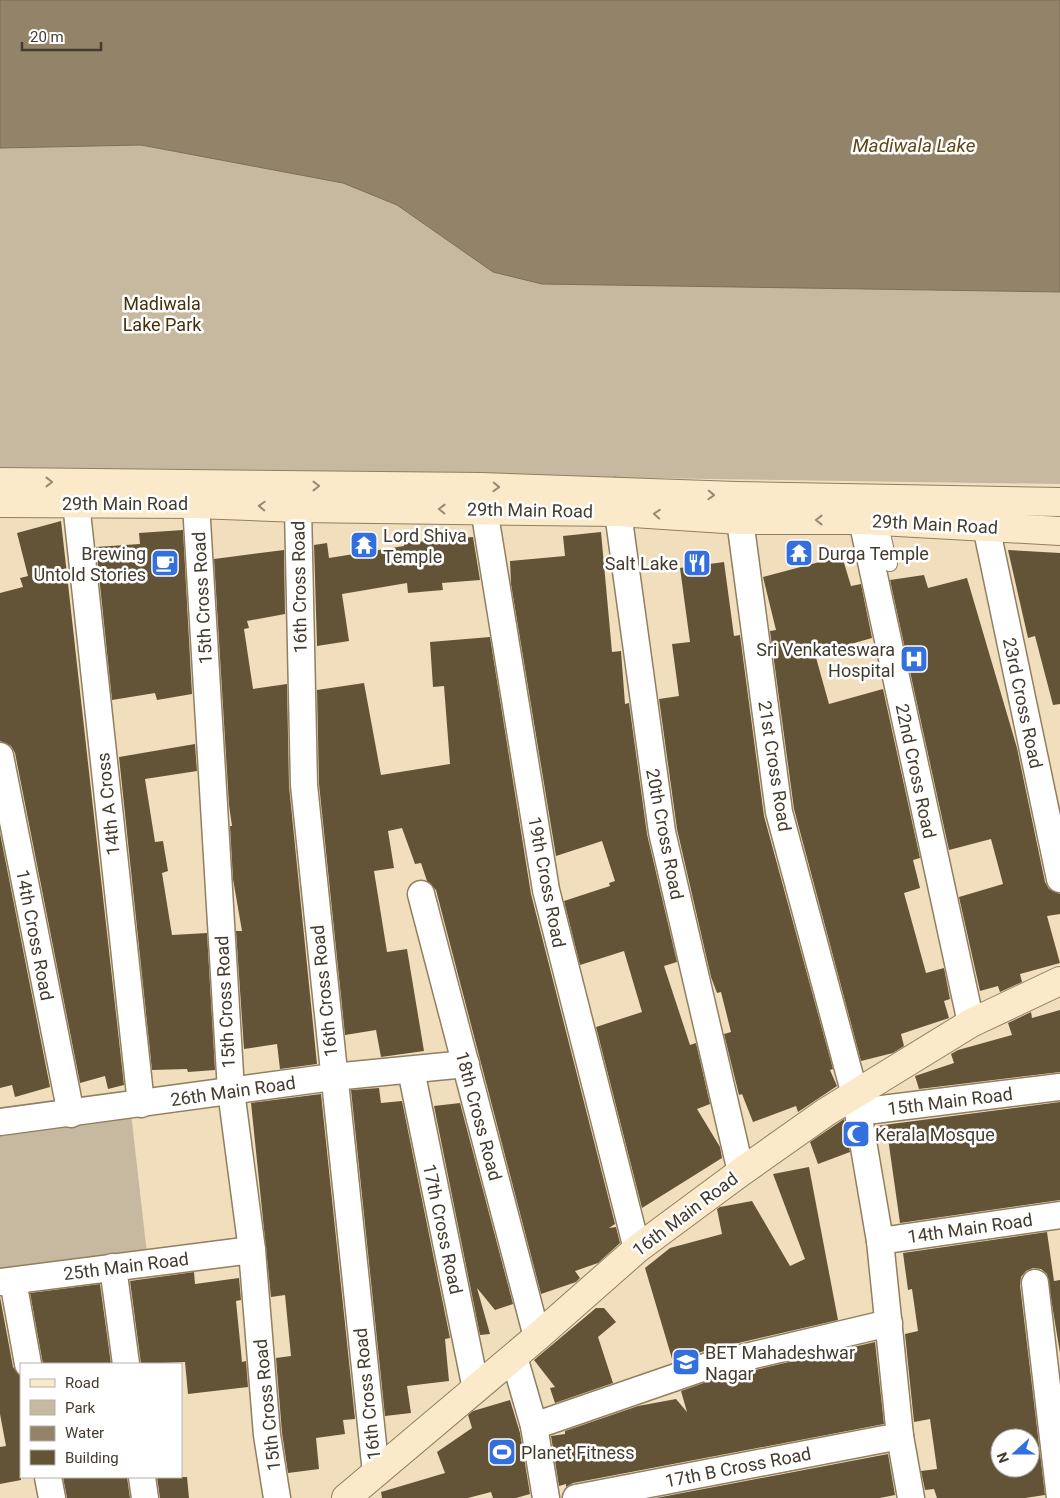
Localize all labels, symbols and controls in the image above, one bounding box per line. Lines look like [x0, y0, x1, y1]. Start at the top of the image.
scale bar [22, 20, 101, 52]
text: 20 m [30, 28, 64, 46]
water label: Madiwala Lake [853, 134, 976, 157]
park label: Madiwala Lake Park [123, 293, 202, 335]
one-way arrow [45, 477, 53, 487]
one-way arrow [312, 481, 320, 491]
one-way arrow [492, 482, 500, 492]
one-way arrow [707, 489, 715, 500]
street label: 29th Main Road [62, 493, 188, 514]
street label: 29th Main Road [467, 498, 593, 522]
one-way arrow [258, 501, 266, 512]
one-way arrow [438, 504, 446, 514]
one-way arrow [652, 509, 660, 520]
street label: 29th Main Road [871, 510, 999, 538]
one-way arrow [815, 515, 822, 525]
street label: 16th Cross Road [287, 520, 311, 654]
place label: Lord Shiva Temple [383, 525, 467, 567]
temple icon: Lord Shiva Temple [349, 530, 379, 560]
street label: 15th Cross Road [188, 531, 216, 665]
temple icon: Durga Temple [784, 538, 814, 568]
place label: Brewing Untold Stories [33, 543, 146, 585]
place label: Durga Temple [818, 543, 929, 564]
cafe icon: Brewing Untold Stories [150, 548, 180, 578]
restaurant icon: Salt Lake [682, 548, 712, 578]
place label: Salt Lake [605, 553, 678, 574]
street label: 23rd Cross Road [999, 636, 1047, 770]
place label: Sri Venkateswara Hospital [756, 639, 895, 681]
hospital icon: Sri Venkateswara Hospital [899, 644, 929, 674]
street label: 21st Cross Road [754, 699, 796, 833]
street label: 22nd Cross Road [891, 702, 941, 840]
street label: 14th A Cross [92, 752, 124, 856]
street label: 20th Cross Road [642, 767, 688, 901]
street label: 19th Cross Road [524, 815, 570, 949]
street label: 14th Cross Road [12, 868, 58, 1002]
street label: 16th Cross Road [307, 924, 341, 1058]
street label: 15th Cross Road [211, 935, 239, 1069]
street label: 18th Cross Road [452, 1049, 506, 1183]
street label: 26th Main Road [169, 1072, 297, 1110]
street label: 15th Main Road [886, 1083, 1014, 1119]
mosque icon: Kerala Mosque [841, 1119, 871, 1149]
place label: Kerala Mosque [875, 1124, 995, 1145]
street label: 17th Cross Road [419, 1162, 467, 1296]
street label: 16th Main Road [628, 1168, 742, 1260]
street label: 14th Main Road [906, 1209, 1034, 1247]
street label: 25th Main Road [62, 1248, 190, 1284]
street label: 16th Cross Road [350, 1327, 384, 1461]
street label: 15th Cross Road [250, 1338, 284, 1472]
place label: BET Mahadeshwar Nagar [705, 1342, 855, 1384]
school or university icon: BET Mahadeshwar Nagar [671, 1347, 701, 1377]
legend [20, 1363, 182, 1478]
text: Road [65, 1374, 99, 1392]
text: Park [65, 1399, 96, 1417]
text: Water [65, 1424, 104, 1442]
north arrow [990, 1428, 1040, 1478]
sports icon: Planet Fitness [487, 1437, 517, 1467]
place label: Planet Fitness [521, 1442, 635, 1463]
street label: 17th B Cross Road [663, 1443, 813, 1491]
text: Building [65, 1449, 119, 1467]
text: N [994, 1450, 1012, 1465]

